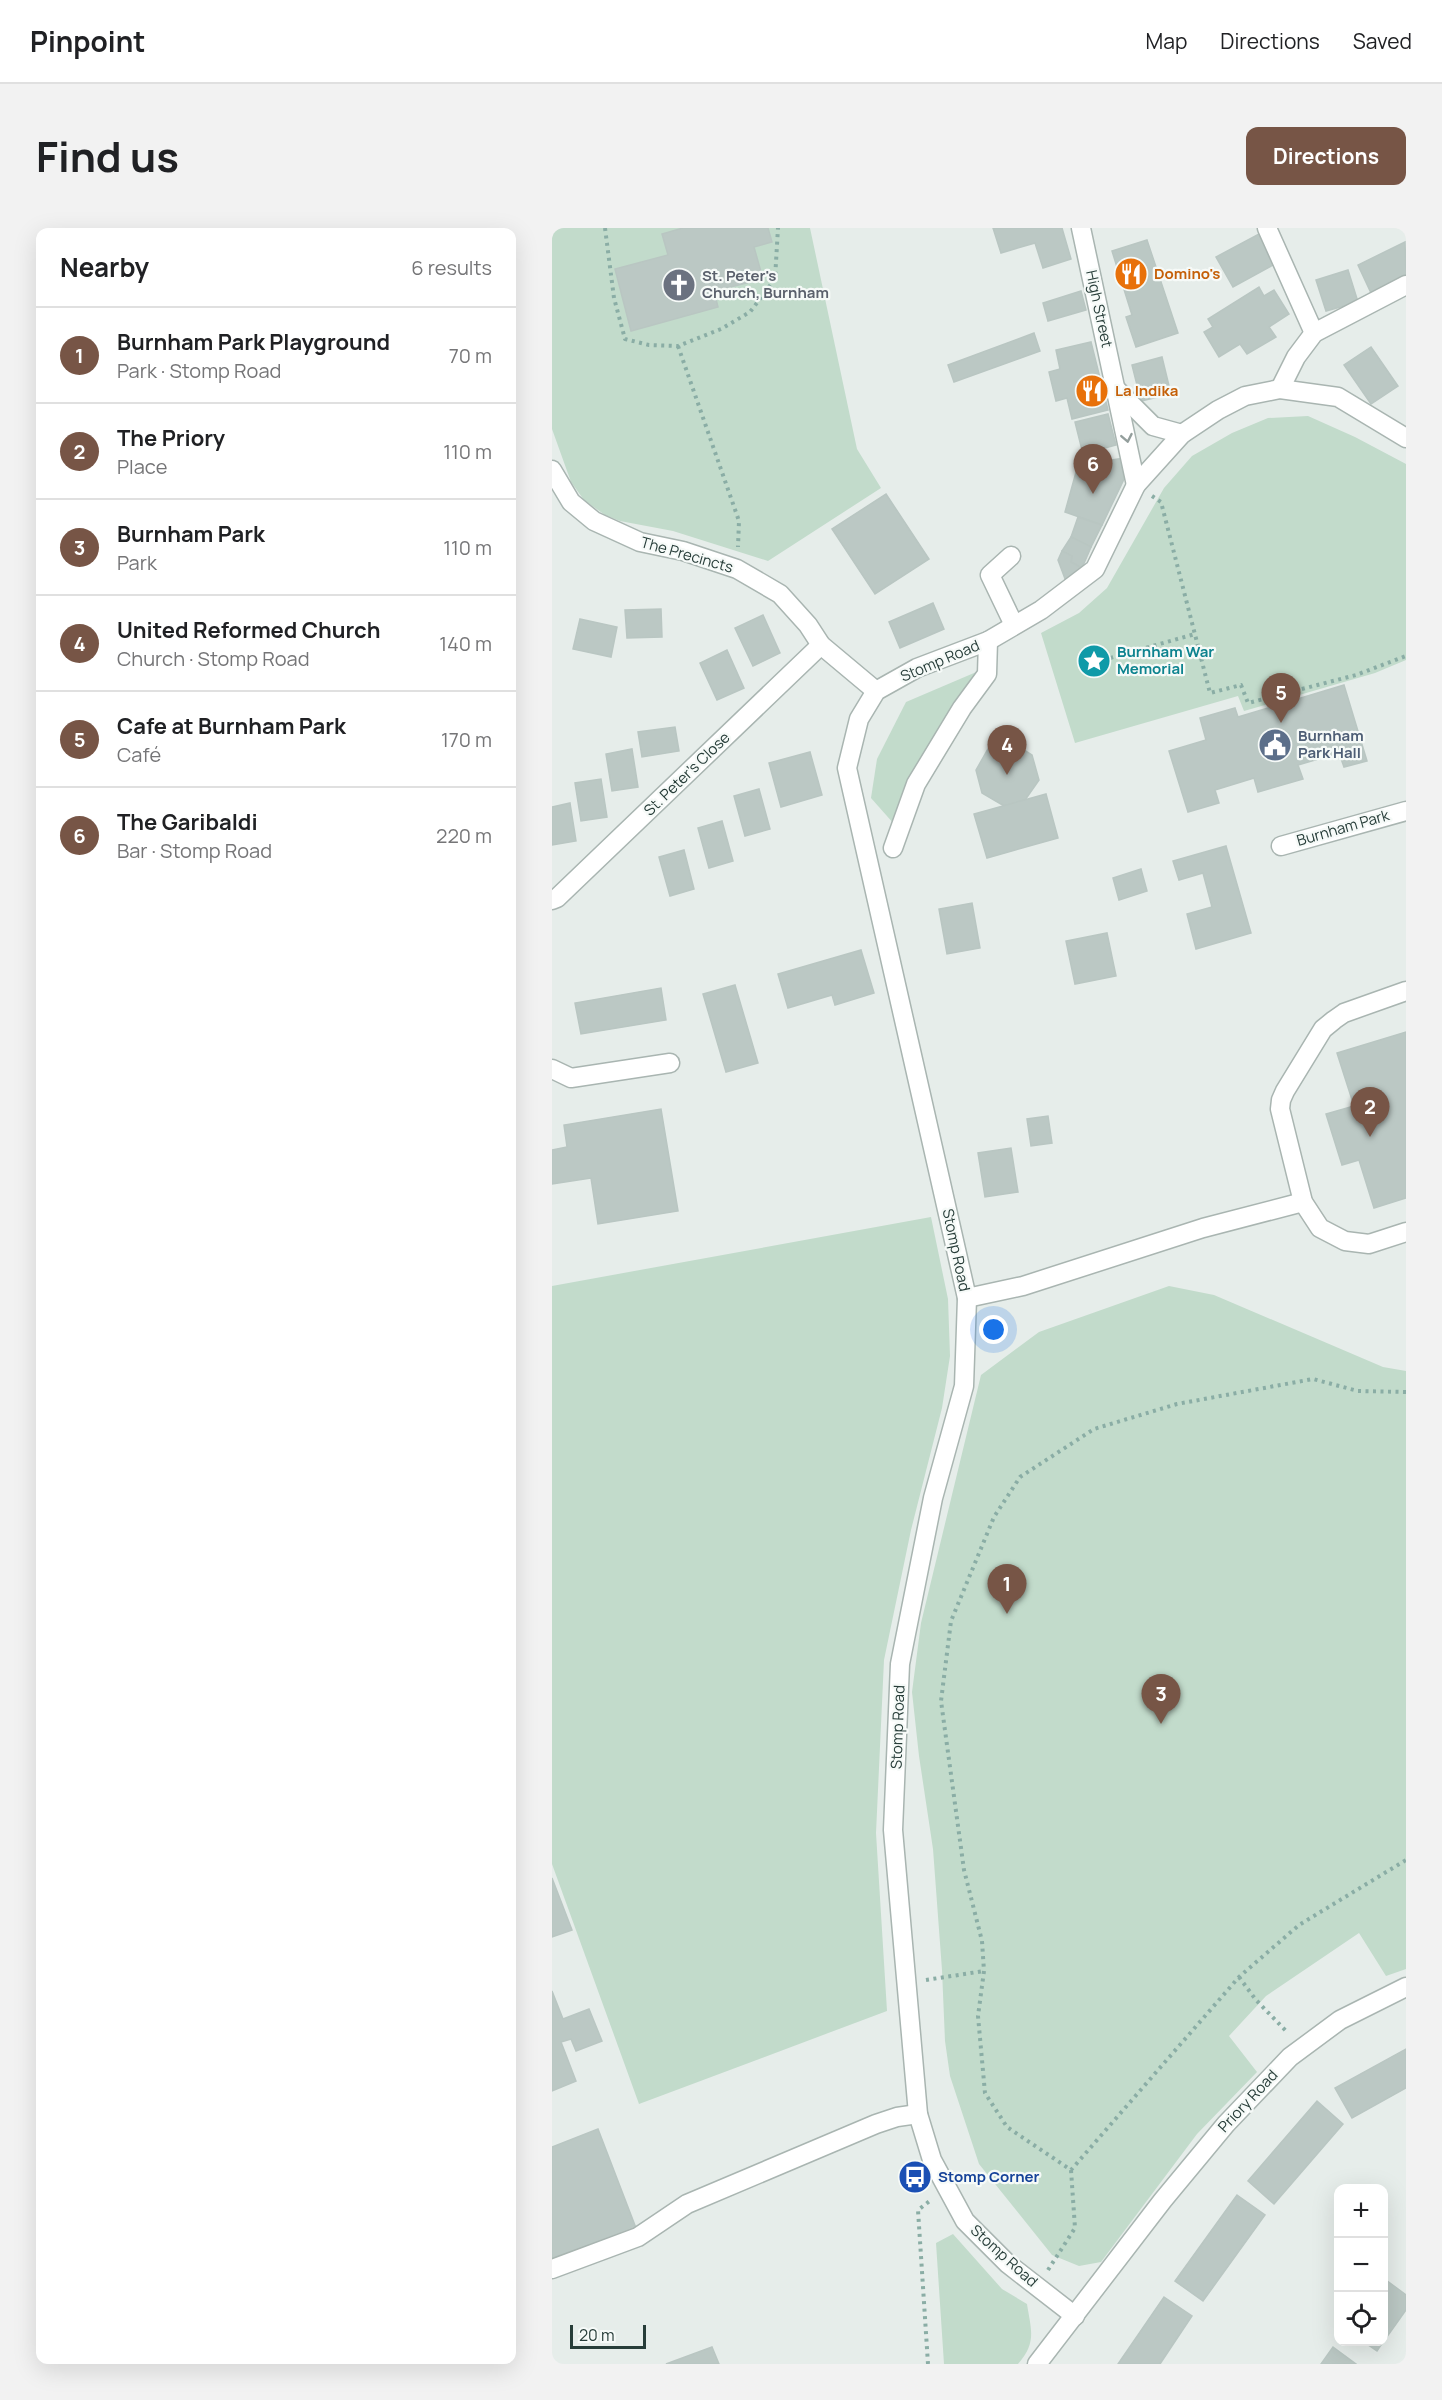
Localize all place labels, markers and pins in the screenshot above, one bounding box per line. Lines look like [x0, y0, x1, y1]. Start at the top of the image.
restaurant icon: Domino's [1113, 256, 1149, 292]
place label: Domino's [1154, 263, 1220, 284]
place label: St. Peter's Church, Burnham [702, 265, 829, 303]
church icon: St. Peter's Church, Burnham [661, 267, 697, 303]
restaurant icon: La Indika [1074, 373, 1110, 409]
place label: La Indika [1115, 380, 1178, 401]
pin: 6 [1074, 444, 1112, 494]
place label: Burnham War Memorial [1117, 641, 1214, 679]
place icon: Burnham War Memorial [1076, 643, 1112, 679]
pin: 5 [1262, 674, 1300, 723]
place label: Burnham Park Hall [1298, 725, 1364, 763]
pin: 4 [988, 726, 1026, 775]
public building icon: Burnham Park Hall [1257, 727, 1293, 763]
pin: 2 [1350, 1088, 1390, 1137]
pin: 1 [988, 1564, 1026, 1614]
pin: 3 [1142, 1674, 1180, 1724]
bus stop icon: Stomp Corner [897, 2159, 933, 2195]
place label: Stomp Corner [938, 2166, 1040, 2187]

